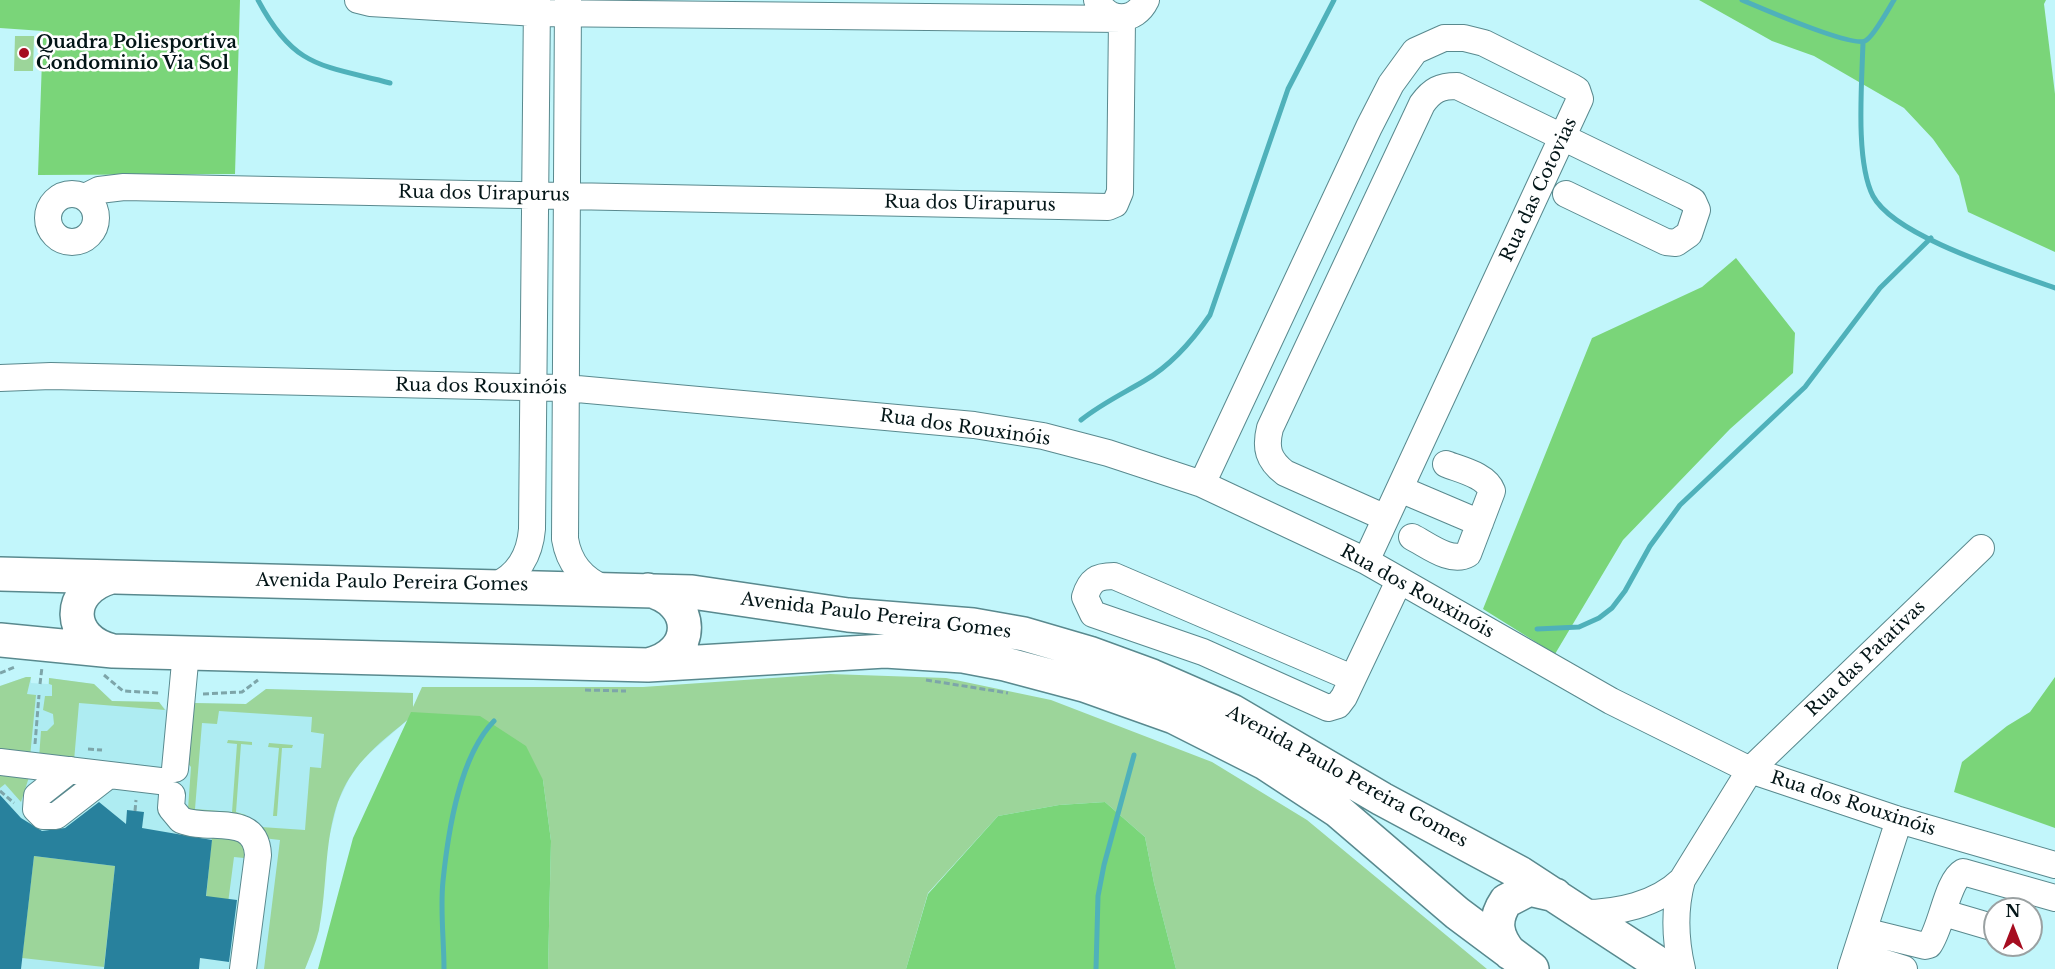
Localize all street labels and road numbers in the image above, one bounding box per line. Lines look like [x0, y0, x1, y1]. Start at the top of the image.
street label: Rua das Cotovias [1496, 115, 1582, 265]
street label: Rua dos Uirapurus [398, 182, 570, 206]
street label: Rua dos Uirapurus [884, 192, 1056, 216]
street label: Rua dos Rouxinóis [395, 375, 567, 399]
street label: Rua dos Rouxinóis [878, 405, 1052, 451]
street label: Rua dos Rouxinóis [1337, 541, 1497, 643]
street label: Avenida Paulo Pereira Gomes [256, 570, 528, 596]
street label: Avenida Paulo Pereira Gomes [739, 589, 1013, 643]
street label: Rua das Patativas [1802, 597, 1930, 721]
street label: Avenida Paulo Pereira Gomes [1223, 701, 1471, 853]
street label: Rua dos Rouxinóis [1768, 767, 1938, 841]

